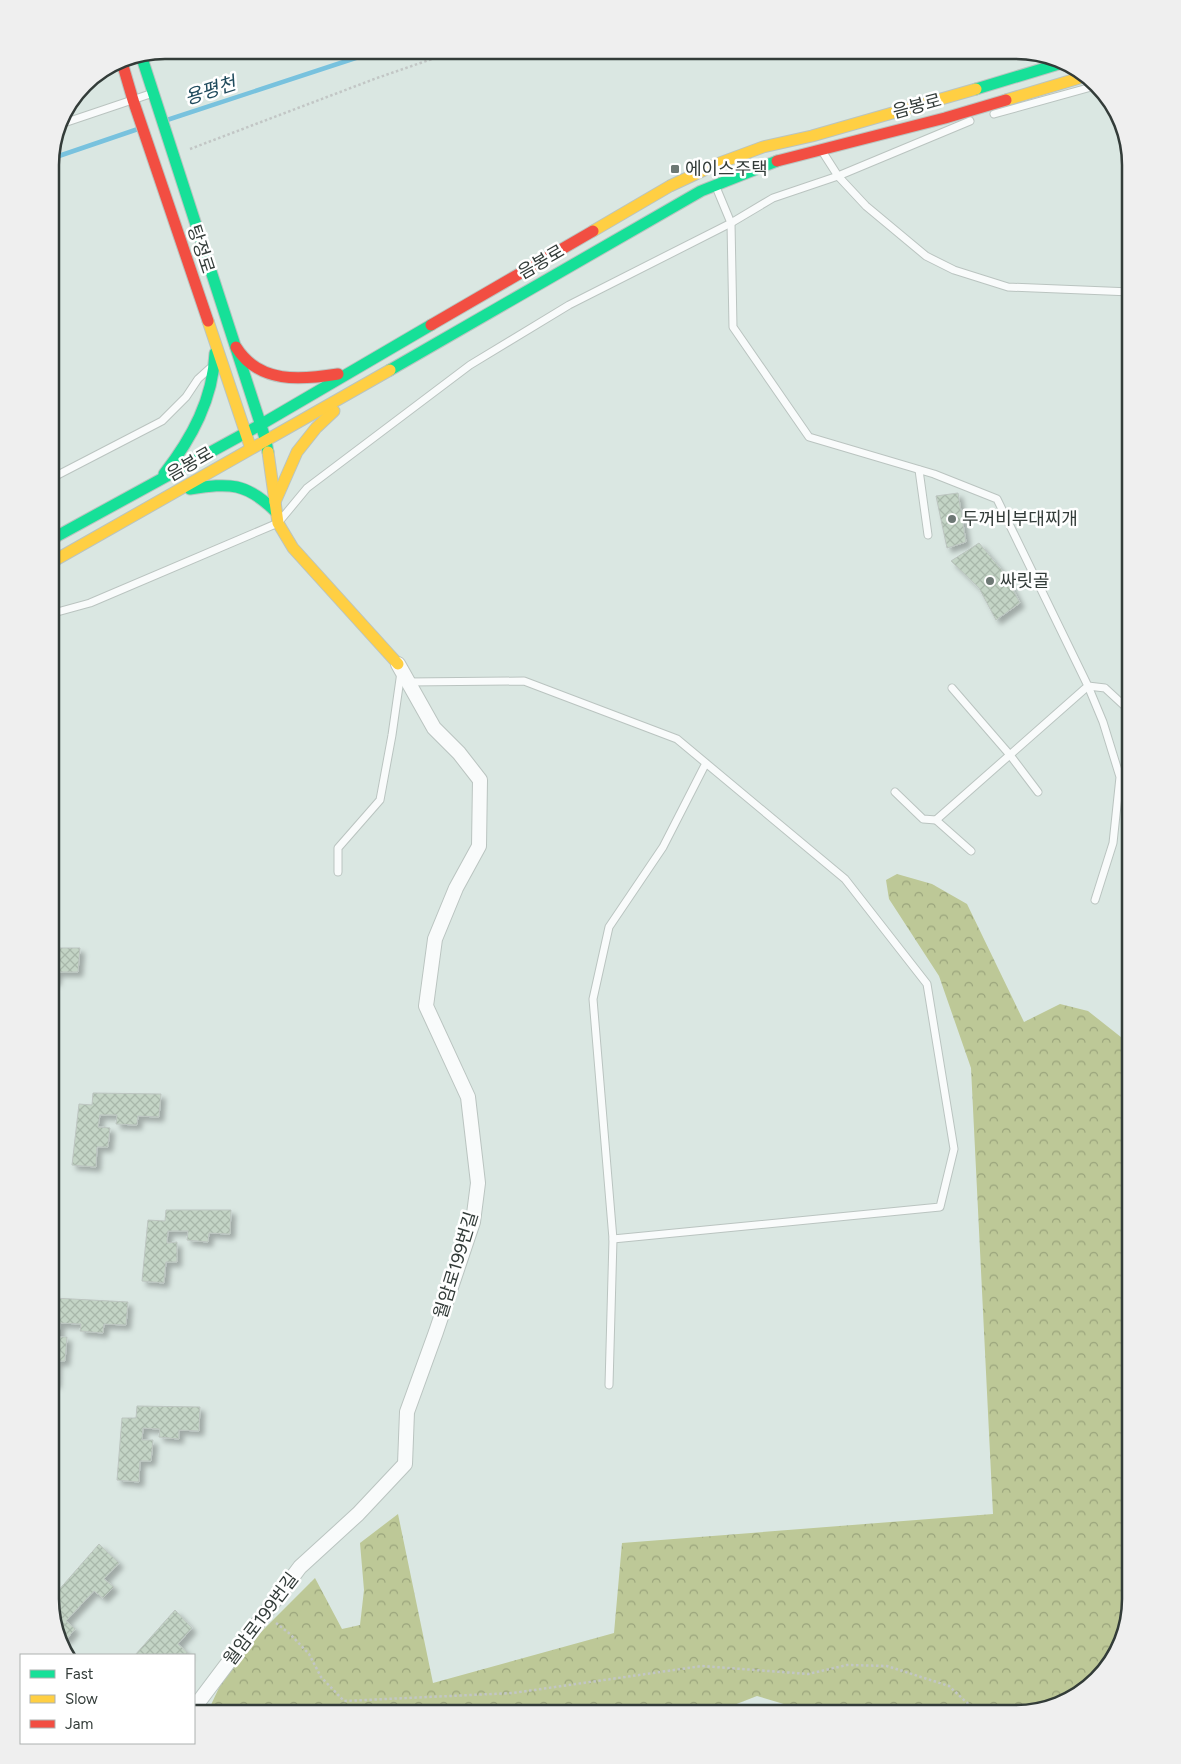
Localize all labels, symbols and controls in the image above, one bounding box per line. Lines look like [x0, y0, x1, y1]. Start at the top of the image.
water label: 용평천 [182, 71, 240, 110]
street label: 음봉로 [890, 89, 944, 123]
place label: 에이스주택 [685, 158, 768, 180]
marker: 에이스주택 [669, 163, 681, 175]
street label: 탕정로 [183, 222, 219, 276]
street label: 음봉로 [514, 240, 568, 284]
street label: 음봉로 [163, 442, 217, 486]
place label: 두꺼비부대찌개 [962, 508, 1078, 530]
marker: 두꺼비부대찌개 [946, 513, 958, 525]
place label: 싸릿골 [1000, 570, 1050, 592]
marker: 싸릿골 [984, 575, 996, 587]
street label: 월암로199번길 [429, 1209, 483, 1321]
street label: 월암로199번길 [219, 1568, 303, 1670]
legend [20, 1654, 195, 1744]
text: Fast [65, 1665, 94, 1683]
text: Slow [65, 1690, 98, 1708]
text: Jam [65, 1715, 93, 1733]

